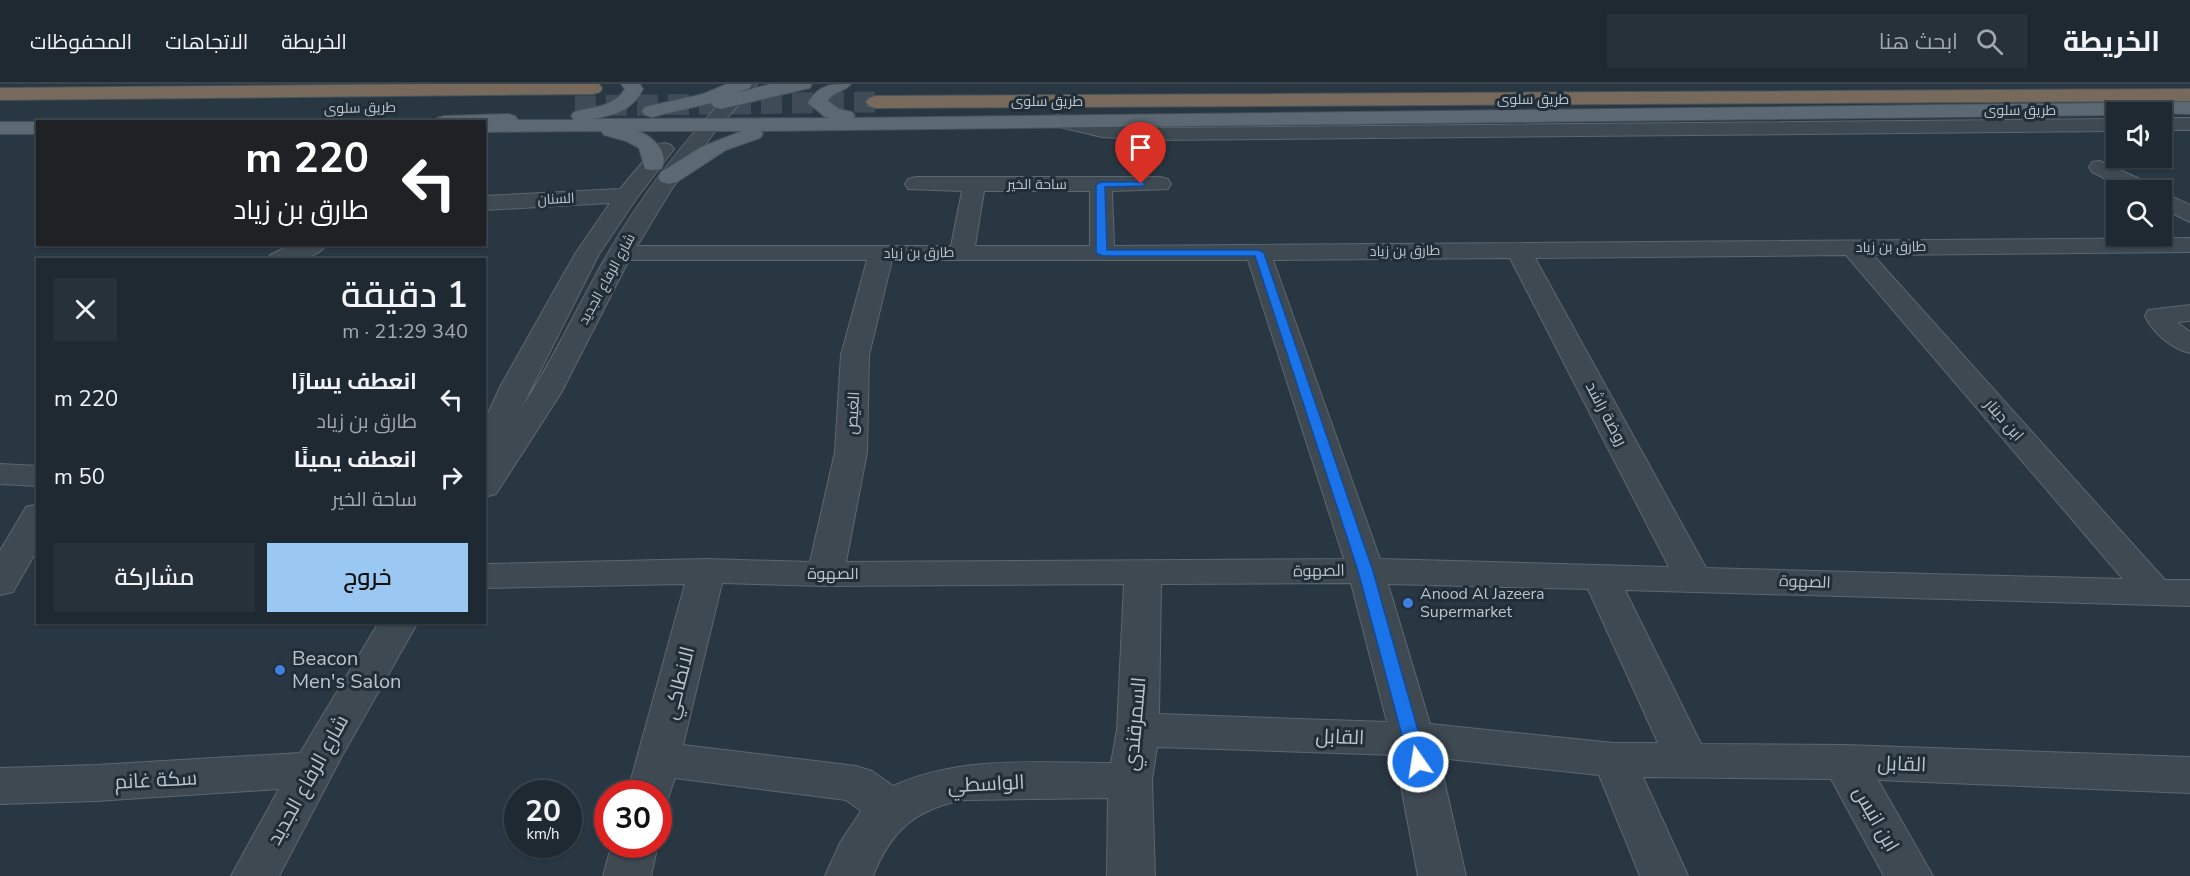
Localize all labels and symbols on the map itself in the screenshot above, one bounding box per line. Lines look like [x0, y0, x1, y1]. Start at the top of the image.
street label: طريق سلوى [1497, 90, 1569, 109]
street label: طريق سلوى [1011, 92, 1083, 111]
street label: طريق سلوى [324, 98, 396, 118]
street label: طريق سلوى [1984, 101, 2056, 120]
pin [1115, 122, 1166, 184]
street label: ساحة الخير [1006, 175, 1067, 194]
street label: السنان [537, 189, 575, 209]
street label: شارع الرفاع الجديد [574, 230, 640, 328]
street label: طارق بن زياد [1856, 237, 1926, 257]
street label: طارق بن زياد [1370, 241, 1440, 261]
street label: طارق بن زياد [884, 243, 954, 263]
street label: روضة راشد [1580, 378, 1632, 450]
street label: الغيص [841, 391, 865, 435]
street label: ابن دينار [1979, 393, 2029, 446]
street label: الصهوة [1293, 560, 1345, 582]
street label: الصهوة [807, 563, 859, 585]
street label: الصهوة [1779, 570, 1831, 594]
place label: Anood Al Jazeera Supermarket [1420, 583, 1545, 623]
marker: Anood Al Jazeera Supermarket [1401, 596, 1415, 610]
street label: الانطاكي [657, 644, 703, 723]
place label: Beacon Men's Salon [292, 645, 401, 695]
marker: Beacon Men's Salon [273, 663, 287, 677]
street label: السمرقندي [1117, 676, 1155, 772]
street label: شارع الرفاع الجديد [261, 710, 355, 850]
street label: القابل [1315, 723, 1365, 751]
position arrow [1386, 730, 1450, 794]
street label: القابل [1877, 750, 1927, 778]
street label: سكة غانم [114, 764, 198, 796]
street label: الواسطي [947, 769, 1025, 801]
speed limit sign: 30 [594, 780, 672, 858]
street label: ابن انيس [1846, 781, 1906, 857]

